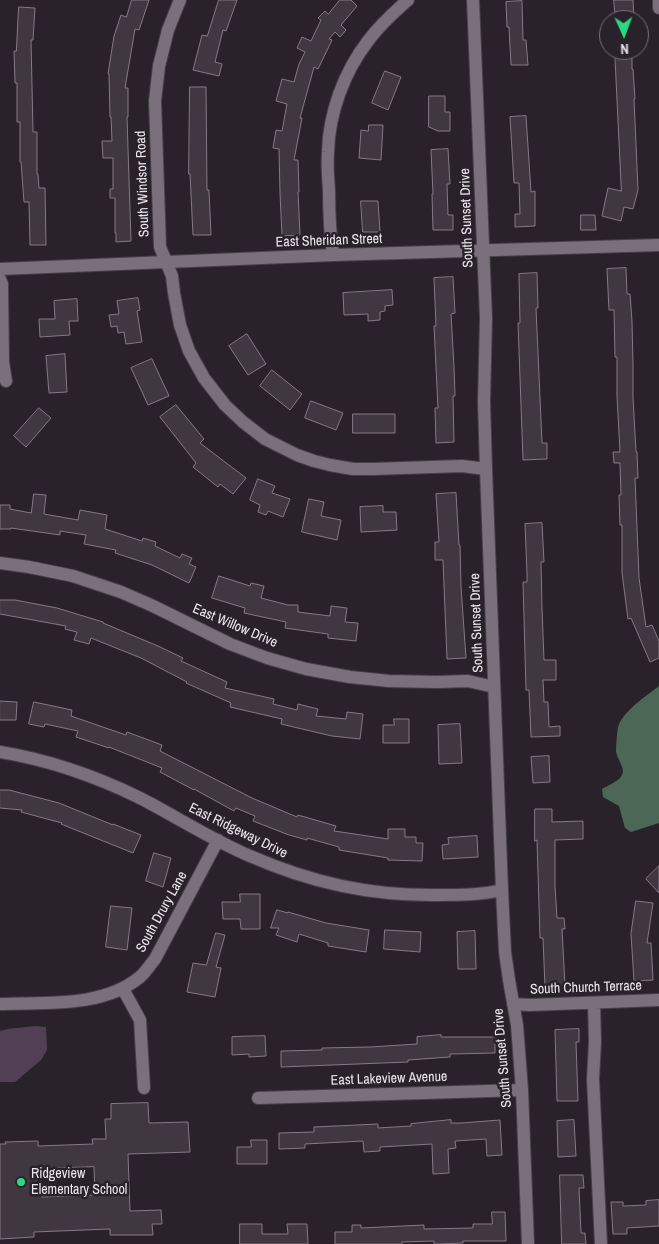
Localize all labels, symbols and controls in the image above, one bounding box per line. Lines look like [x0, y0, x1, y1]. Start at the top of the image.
north arrow [599, 10, 649, 60]
text: N [620, 40, 629, 58]
street label: South Windsor Road [133, 130, 153, 238]
street label: South Sunset Drive [457, 168, 477, 268]
street label: East Sheridan Street [275, 231, 383, 251]
street label: South Sunset Drive [467, 573, 487, 673]
street label: East Willow Drive [190, 601, 280, 651]
street label: East Ridgeway Drive [186, 800, 290, 862]
street label: South Drury Lane [133, 869, 191, 955]
street label: South Church Terrace [530, 978, 642, 998]
street label: South Sunset Drive [490, 1008, 516, 1108]
street label: East Lakeview Avenue [330, 1069, 448, 1089]
place label: Ridgeview Elementary School [31, 1166, 127, 1198]
marker: Ridgeview Elementary School [15, 1176, 27, 1188]

